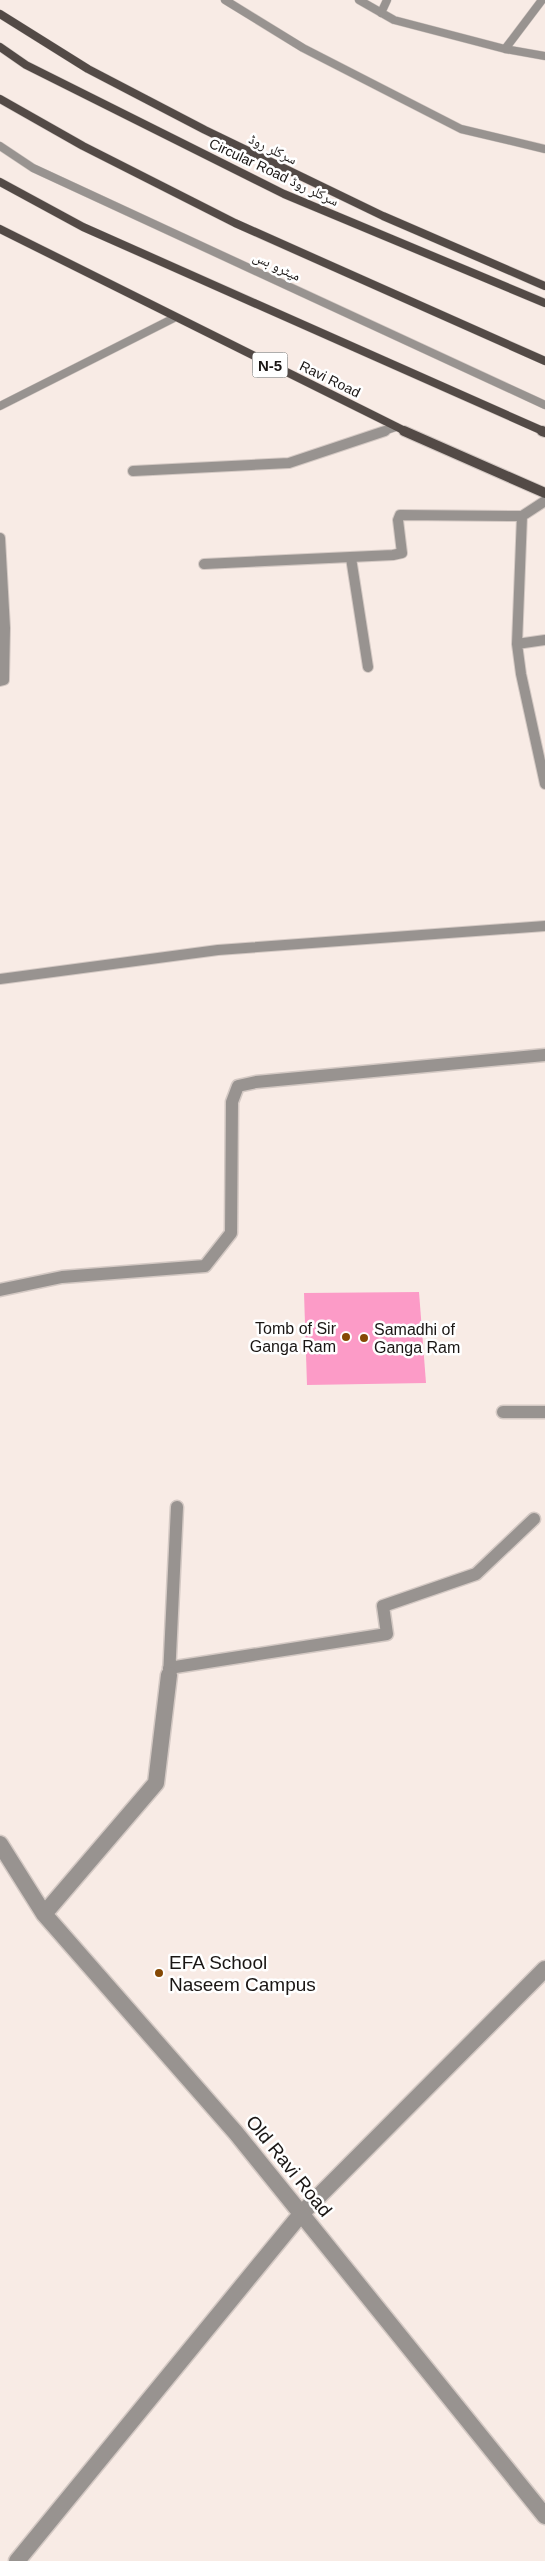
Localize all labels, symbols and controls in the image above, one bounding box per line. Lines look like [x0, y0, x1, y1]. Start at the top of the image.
street label: سرکلر روڈ [246, 131, 300, 168]
street label: Circular Road سرکلر روڈ [206, 135, 341, 210]
street label: میٹرو بس [250, 248, 303, 285]
road number: N-5 [252, 352, 288, 378]
street label: Ravi Road [297, 357, 363, 401]
place label: Tomb of Sir Ganga Ram [250, 1320, 337, 1355]
place label: Samadhi of Ganga Ram [374, 1321, 460, 1356]
marker: Tomb of Sir Ganga Ram [340, 1331, 352, 1343]
marker: Samadhi of Ganga Ram [358, 1332, 370, 1344]
place label: EFA School Naseem Campus [169, 1952, 316, 1995]
marker: EFA School Naseem Campus [153, 1967, 165, 1979]
street label: Old Ravi Road [242, 2111, 336, 2221]

